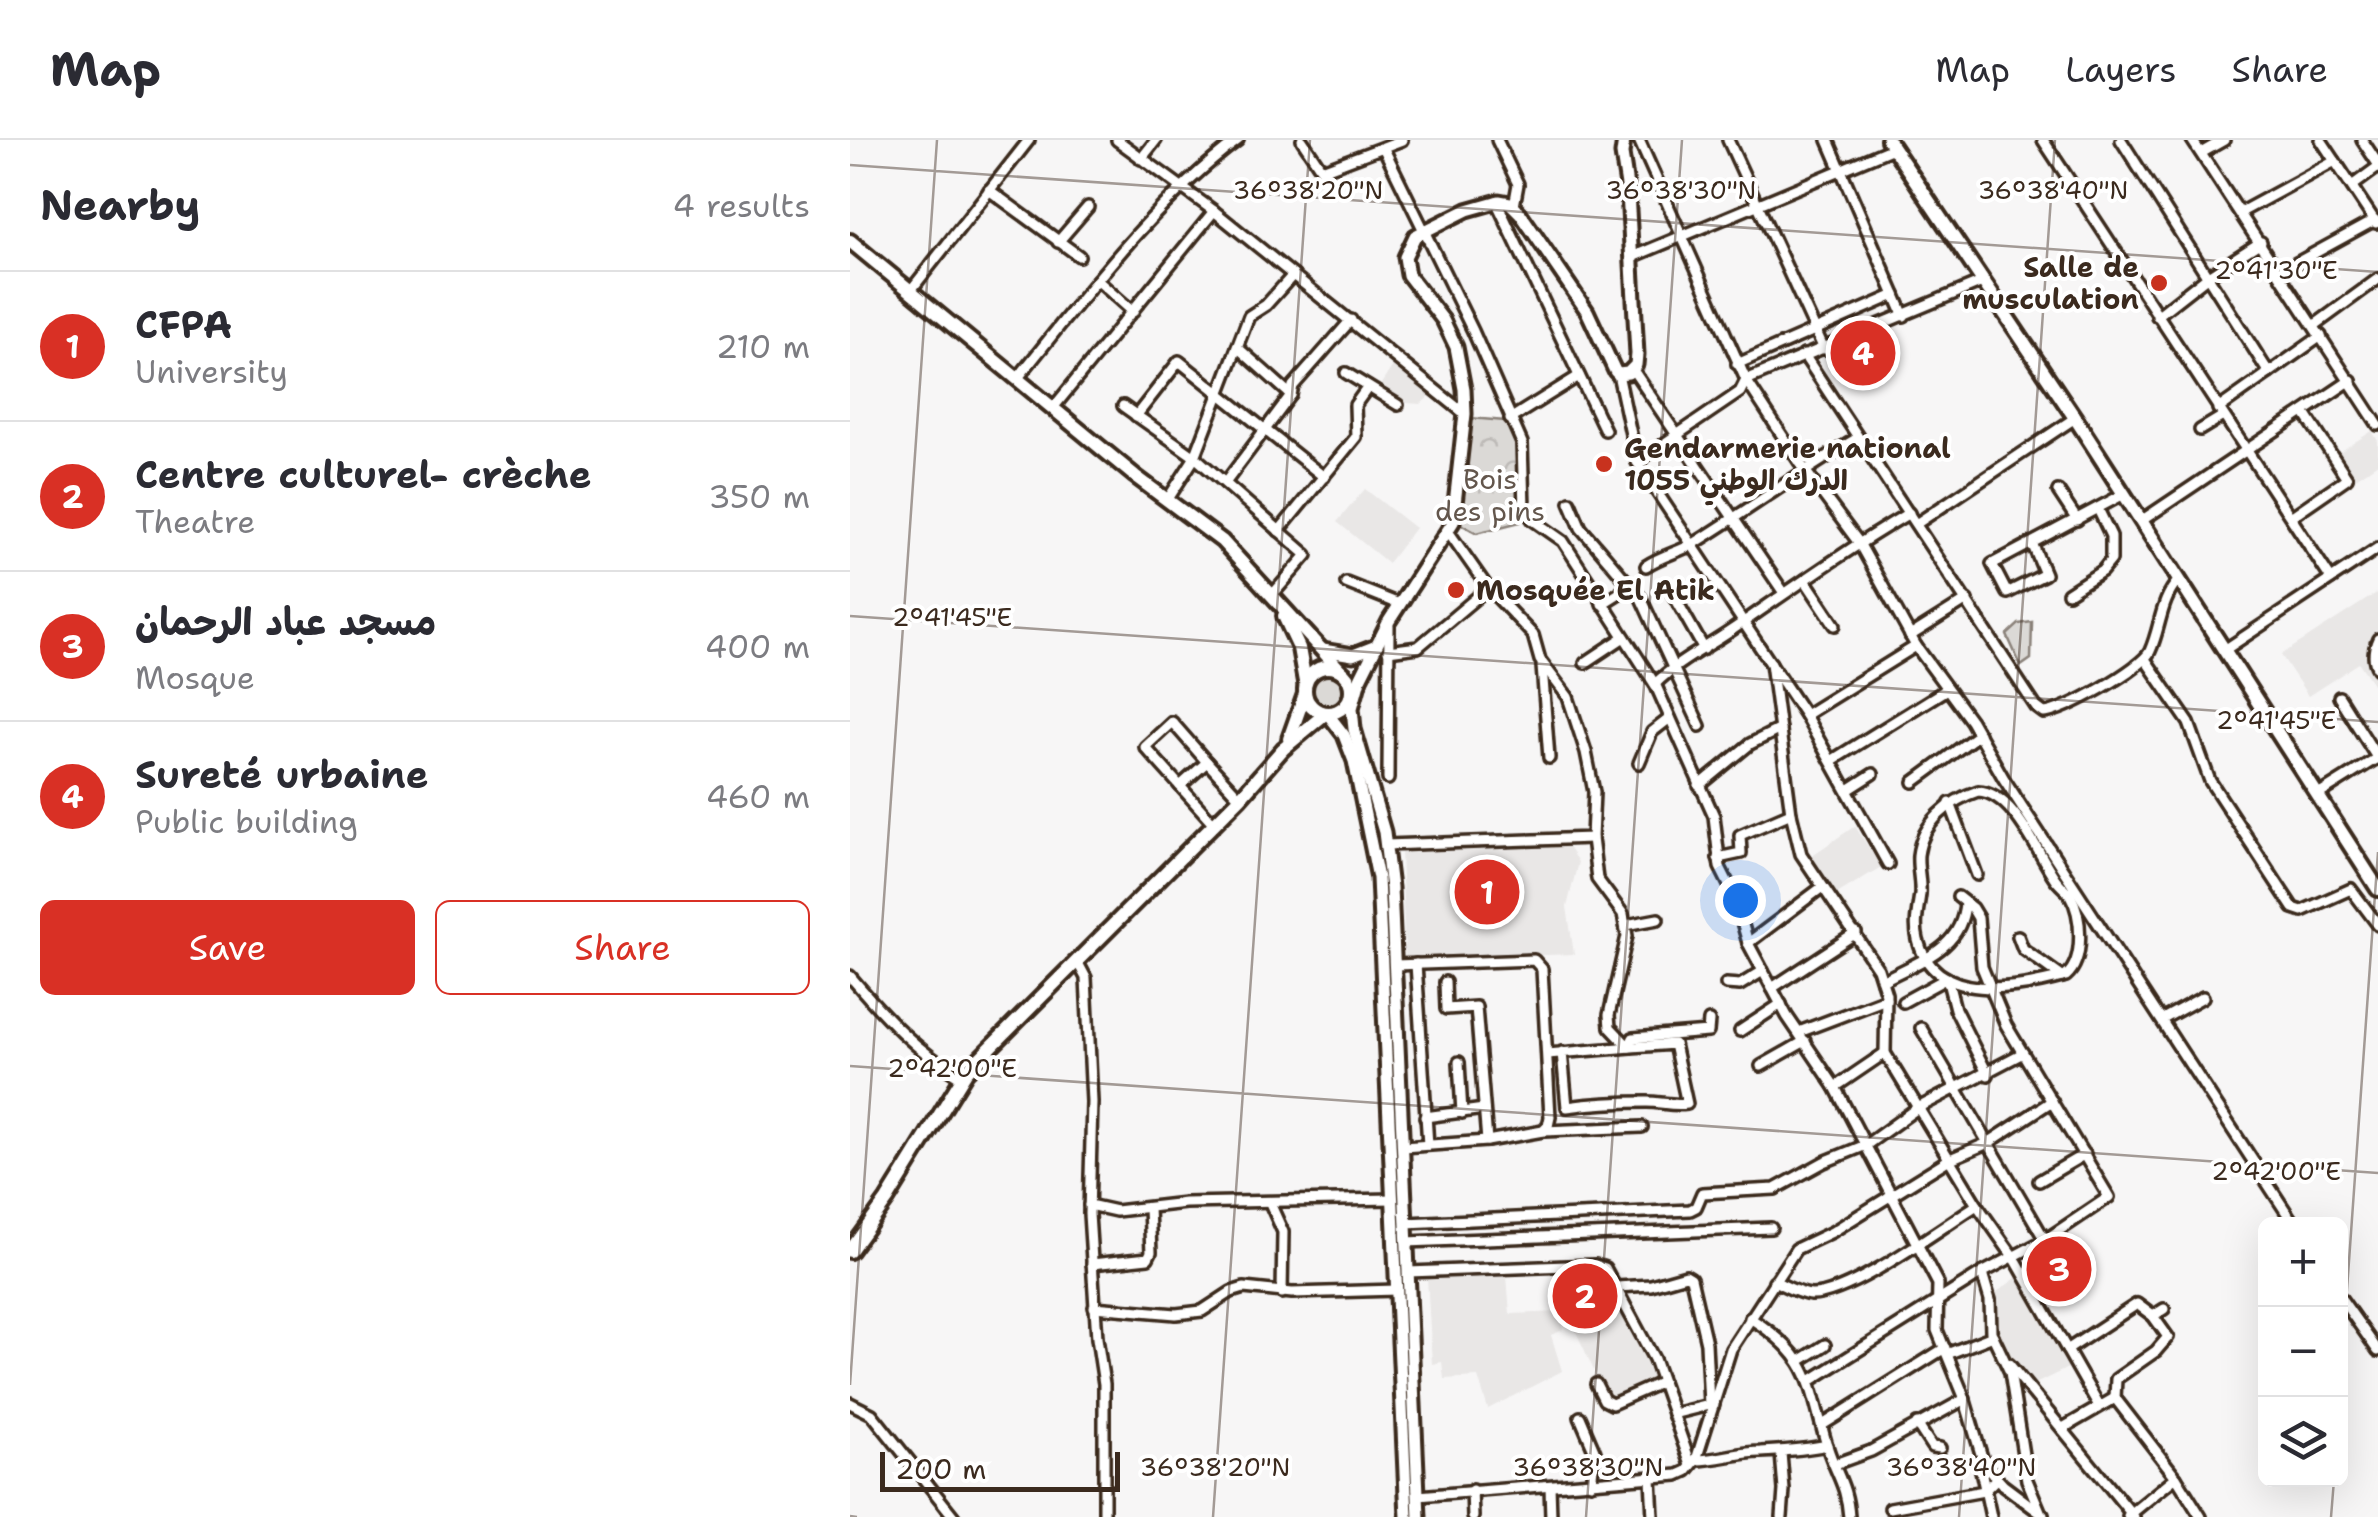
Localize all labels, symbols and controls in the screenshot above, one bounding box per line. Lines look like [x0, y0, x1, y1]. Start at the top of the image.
text: Map [50, 37, 161, 101]
text: Map [1935, 46, 2010, 93]
text: Layers [2065, 46, 2177, 93]
text: Share [2232, 46, 2328, 93]
text: 36°38'20"N [1233, 173, 1383, 207]
text: 36°38'30"N [1606, 173, 1756, 207]
text: 36°38'40"N [1978, 173, 2128, 207]
text: Nearby [40, 177, 200, 233]
text: 4 results [673, 184, 810, 227]
place label: Salle de musculation [1962, 248, 2139, 318]
text: 2°41'30"E [2214, 253, 2338, 287]
marker: Salle de musculation [2148, 272, 2170, 294]
text: CFPA [135, 299, 232, 350]
pin: 4 [1830, 316, 1896, 390]
text: 1 [65, 325, 80, 368]
text: 210 m [716, 325, 810, 368]
text: University [135, 350, 288, 393]
place label: Gendarmerie national 1055 الدرك الوطني [1624, 429, 1951, 506]
text: Centre culturel- crèche [135, 449, 591, 500]
marker: Gendarmerie national 1055 الدرك الوطني [1593, 453, 1615, 475]
park label: Bois des pins [1435, 460, 1545, 530]
text: 2 [61, 475, 84, 518]
text: 350 m [708, 475, 810, 518]
text: Theatre [135, 500, 255, 543]
place label: Mosquée El Atik [1476, 571, 1715, 609]
marker: Mosquée El Atik [1445, 579, 1467, 601]
text: مسجد عباد الرحمان [135, 596, 436, 647]
text: 2°41'45"E [892, 600, 1012, 634]
text: 3 [61, 625, 84, 668]
text: 400 m [705, 625, 810, 668]
text: Mosque [135, 656, 255, 699]
text: 2°41'45"E [2216, 703, 2336, 737]
text: Sureté urbaine [135, 749, 429, 800]
text: 4 [61, 775, 84, 818]
text: 460 m [706, 775, 810, 818]
text: Public building [135, 800, 358, 843]
pin: 1 [1454, 854, 1520, 930]
your location [1715, 875, 1766, 926]
button: Save [40, 900, 415, 995]
button: Share [435, 900, 810, 995]
text: 2°42'00"E [887, 1051, 1017, 1085]
text: 2°42'00"E [2211, 1154, 2341, 1188]
map controls [2258, 1217, 2348, 1487]
button: + [2258, 1217, 2348, 1307]
pin: 3 [2026, 1232, 2092, 1306]
pin: 2 [1552, 1258, 1618, 1334]
button: − [2258, 1307, 2348, 1397]
button: layers [2258, 1397, 2348, 1487]
scale bar [880, 1447, 1120, 1492]
text: 200 m [895, 1450, 986, 1488]
text: 36°38'20"N [1140, 1450, 1290, 1484]
text: 36°38'30"N [1513, 1450, 1663, 1484]
text: 36°38'40"N [1886, 1450, 2036, 1484]

